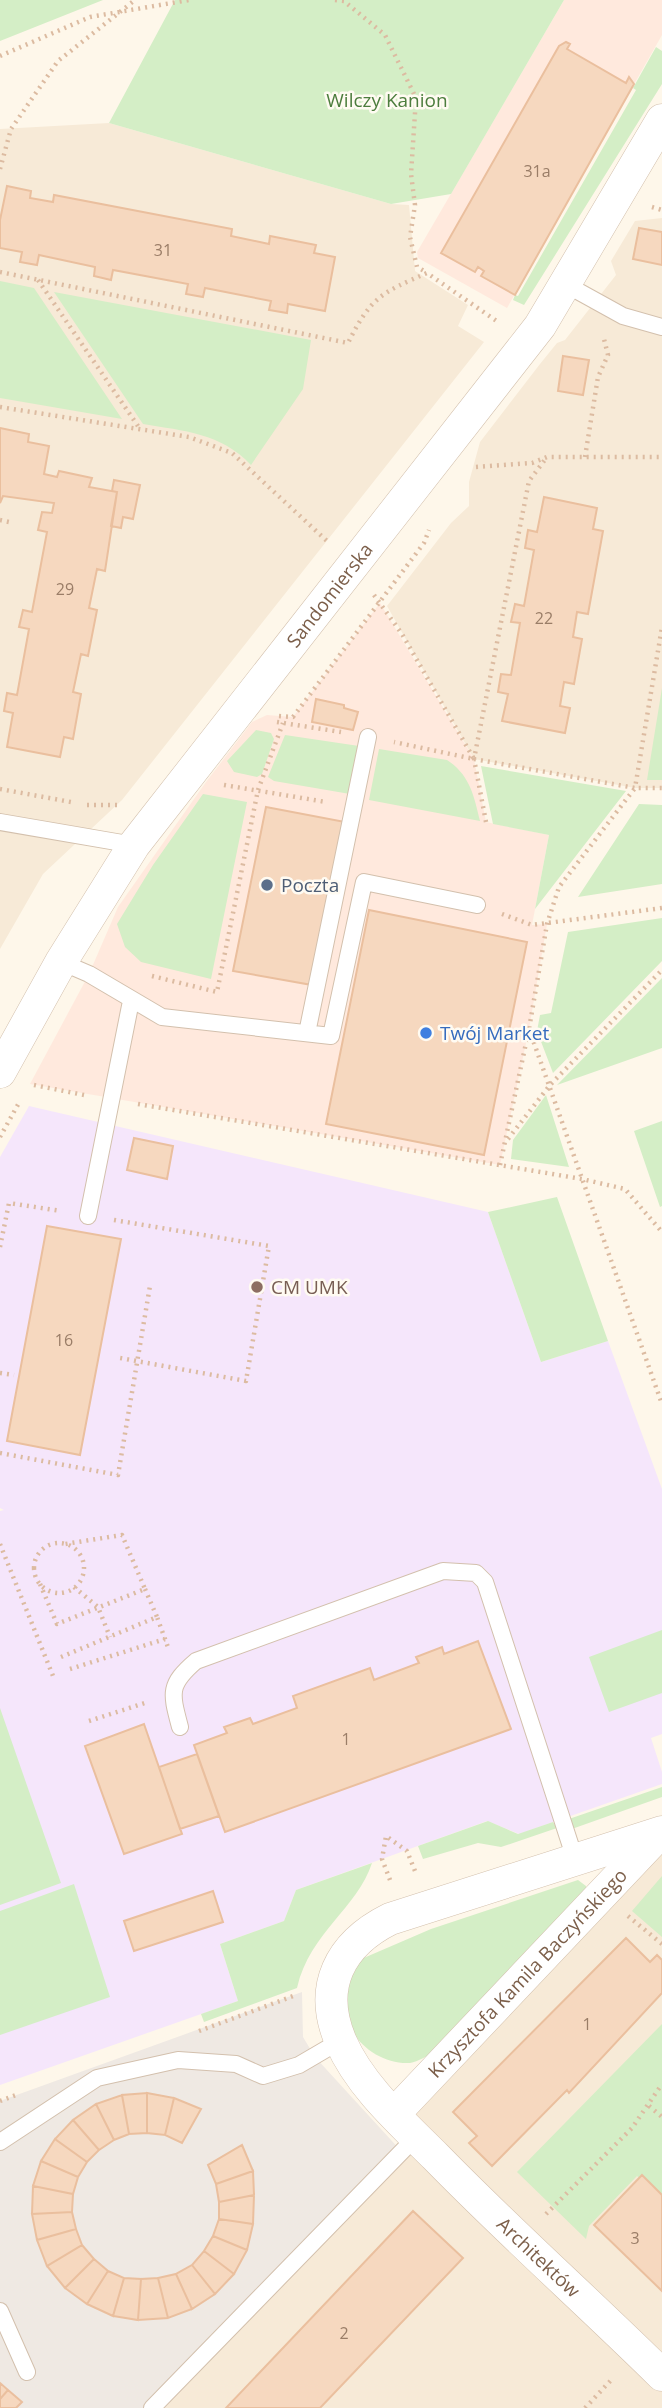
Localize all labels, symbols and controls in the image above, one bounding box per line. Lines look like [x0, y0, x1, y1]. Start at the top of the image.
park label: Wilczy Kanion [326, 87, 448, 113]
house number: 31a [523, 160, 551, 182]
house number: 31 [154, 239, 172, 261]
street label: Sandomierska [280, 537, 379, 653]
house number: 29 [56, 578, 74, 600]
house number: 22 [535, 607, 553, 629]
place label: Poczta [281, 872, 339, 898]
marker: Poczta [259, 877, 275, 893]
place label: Twój Market [440, 1020, 549, 1046]
marker: Twój Market [418, 1025, 434, 1041]
place label: CM UMK [271, 1274, 348, 1300]
marker: CM UMK [249, 1279, 265, 1295]
house number: 16 [55, 1329, 73, 1351]
house number: 1 [341, 1728, 351, 1750]
street label: Krzysztofa Kamila Baczyńskiego [422, 1863, 633, 2083]
house number: 1 [582, 2013, 592, 2035]
street label: Architektów [491, 2211, 586, 2303]
house number: 3 [630, 2227, 640, 2249]
house number: 2 [339, 2322, 349, 2344]

